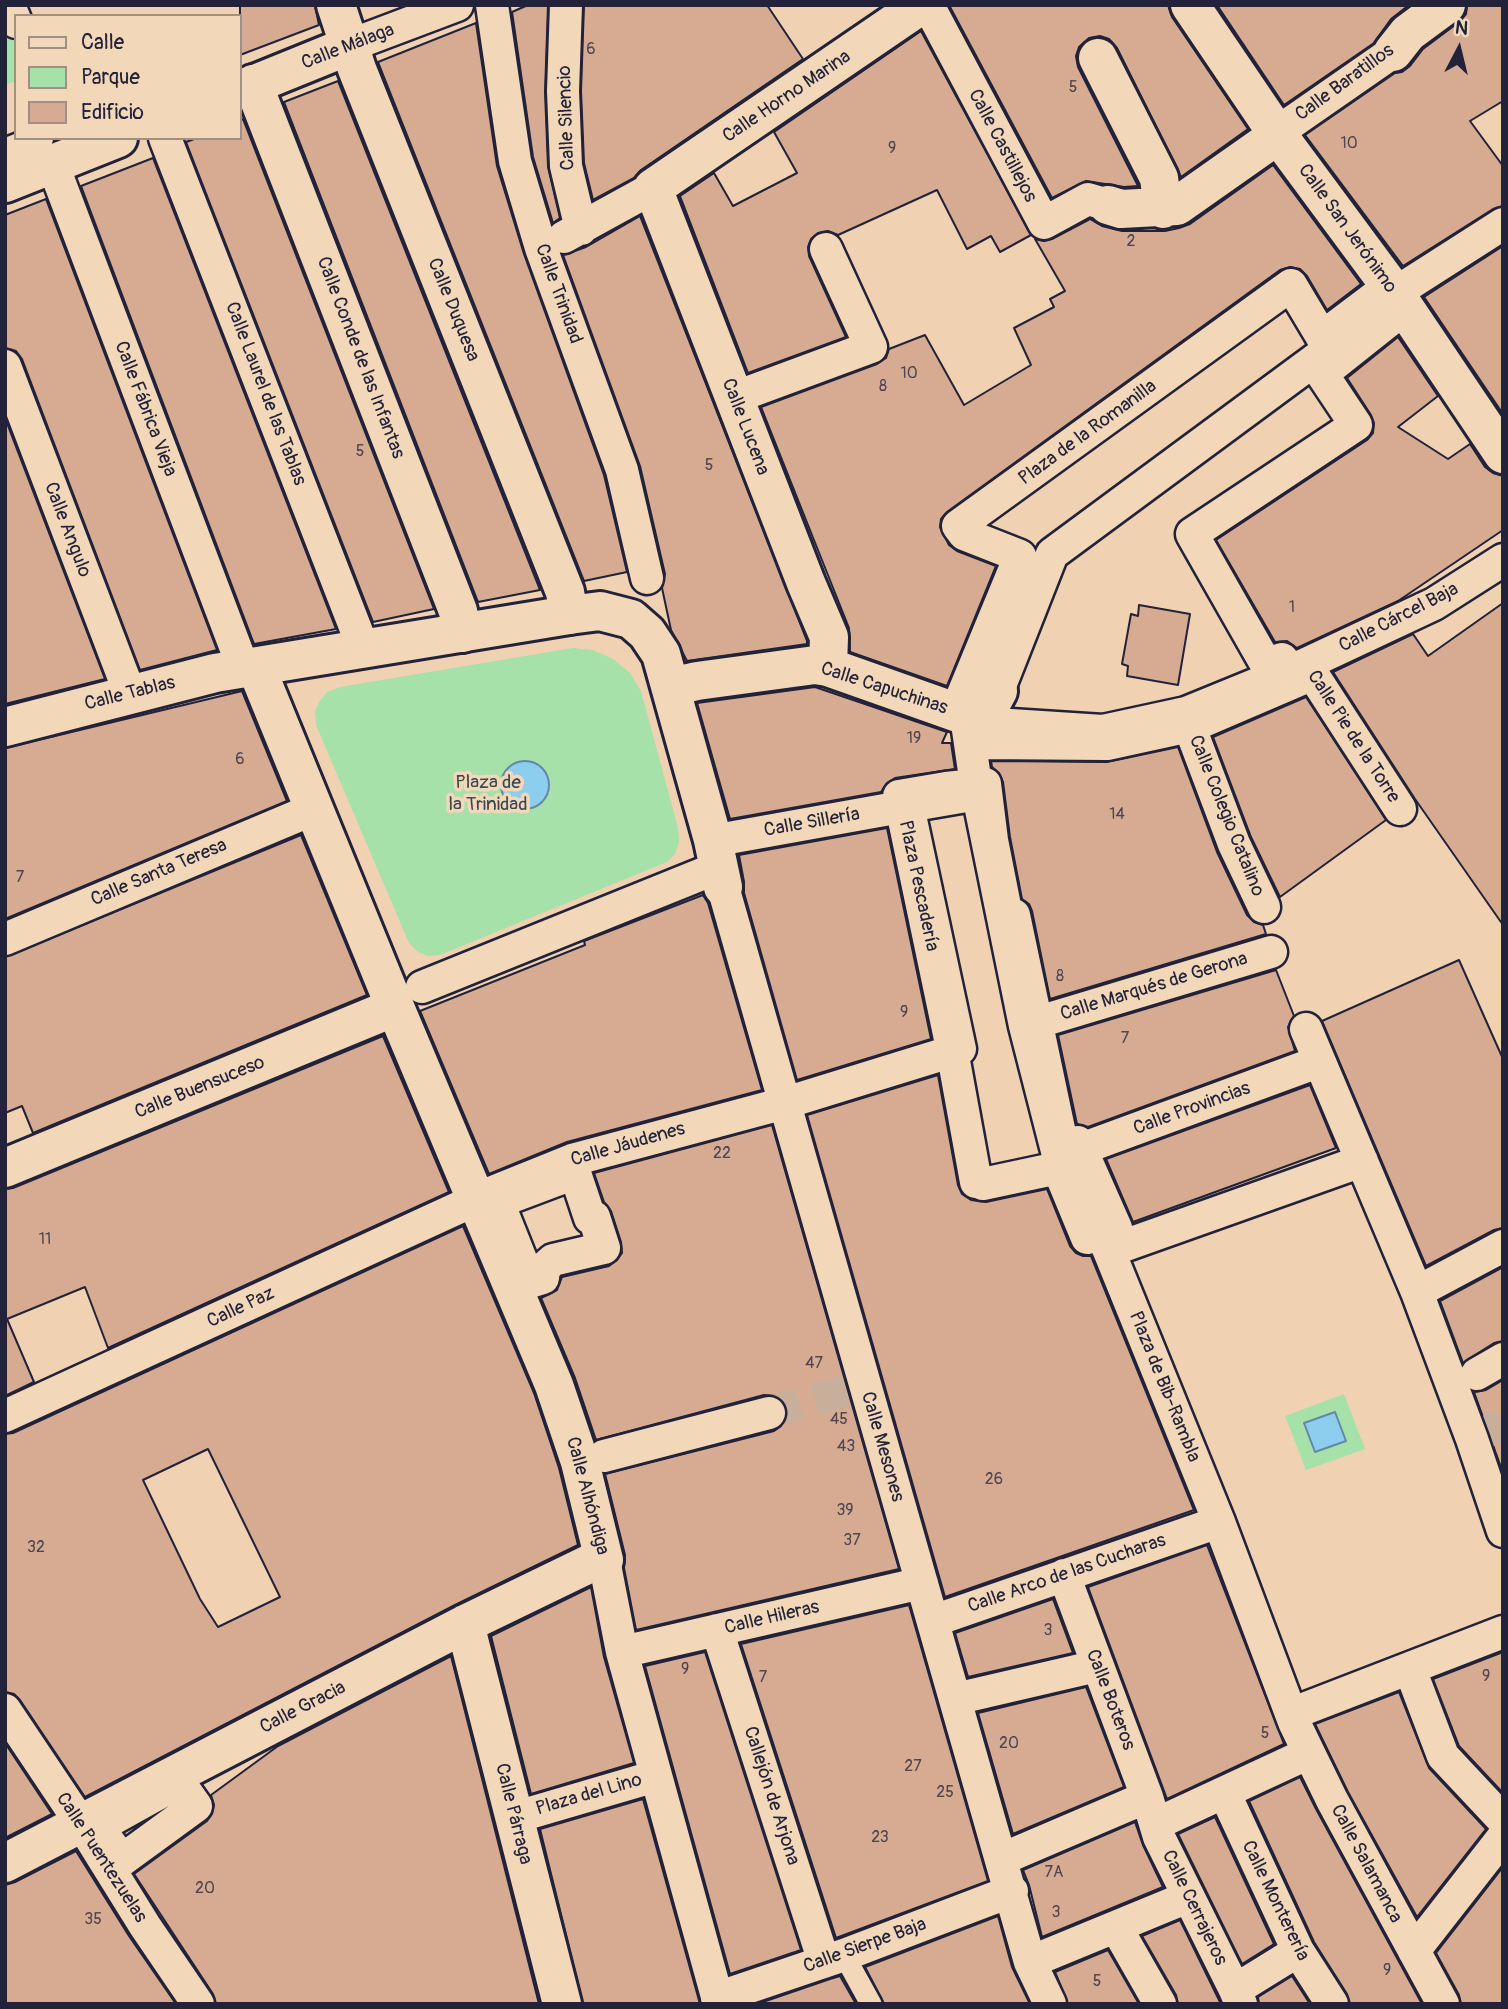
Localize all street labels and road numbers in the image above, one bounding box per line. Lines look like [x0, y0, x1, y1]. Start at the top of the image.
street label: Calle Málaga [298, 19, 398, 75]
street label: Calle Baratillos [1291, 40, 1399, 126]
street label: Calle Horno Marina [719, 46, 855, 148]
street label: Calle Silencio [554, 65, 580, 171]
street label: Calle Castillejos [963, 86, 1041, 206]
street label: Calle San Jerónimo [1293, 160, 1401, 298]
street label: Calle Trinidad [529, 241, 587, 347]
street label: Calle Conde de las Infantas [311, 254, 409, 462]
street label: Calle Duquesa [422, 255, 484, 365]
street label: Calle Laurel de las Tablas [219, 299, 311, 489]
street label: Calle Fábrica Vieja [109, 338, 181, 480]
street label: Calle Lucena [716, 375, 774, 479]
street label: Plaza de la Romanilla [1015, 375, 1161, 491]
street label: Calle Angulo [38, 479, 96, 581]
street label: Calle Cárcel Baja [1335, 578, 1463, 658]
street label: Calle Capuchinas [818, 658, 950, 720]
street label: Calle Pie de la Torre [1302, 666, 1404, 808]
street label: Calle Tablas [82, 672, 178, 716]
street label: Calle Colegio Catalino [1183, 732, 1269, 900]
street label: Calle Sillería [762, 803, 862, 843]
street label: Plaza Pescadería [893, 818, 943, 954]
street label: Calle Santa Teresa [88, 834, 230, 912]
street label: Calle Marqués de Gerona [1058, 948, 1250, 1026]
street label: Calle Buensuceso [132, 1052, 268, 1124]
street label: Calle Provincias [1130, 1077, 1254, 1141]
street label: Calle Jáudenes [568, 1118, 688, 1172]
street label: Calle Paz [204, 1283, 278, 1333]
street label: Plaza de Bib-Rambla [1123, 1308, 1205, 1466]
street label: Calle Mesones [855, 1389, 909, 1505]
street label: Calle Alhóndiga [560, 1435, 614, 1557]
street label: Calle Arco de las Cucharas [965, 1529, 1169, 1619]
street label: Calle Hileras [722, 1596, 822, 1640]
street label: Calle Boteros [1080, 1646, 1140, 1754]
street label: Calle Gracia [256, 1677, 350, 1739]
street label: Callejón de Arjona [738, 1724, 804, 1868]
street label: Calle Párraga [489, 1761, 537, 1867]
street label: Plaza del Lino [533, 1769, 645, 1821]
street label: Calle Puentezuelas [50, 1789, 152, 1927]
street label: Calle Salamanca [1325, 1801, 1407, 1927]
street label: Calle Monterería [1236, 1837, 1314, 1965]
street label: Calle Cerrajeros [1156, 1847, 1232, 1969]
street label: Calle Sierpe Baja [801, 1913, 929, 1979]

